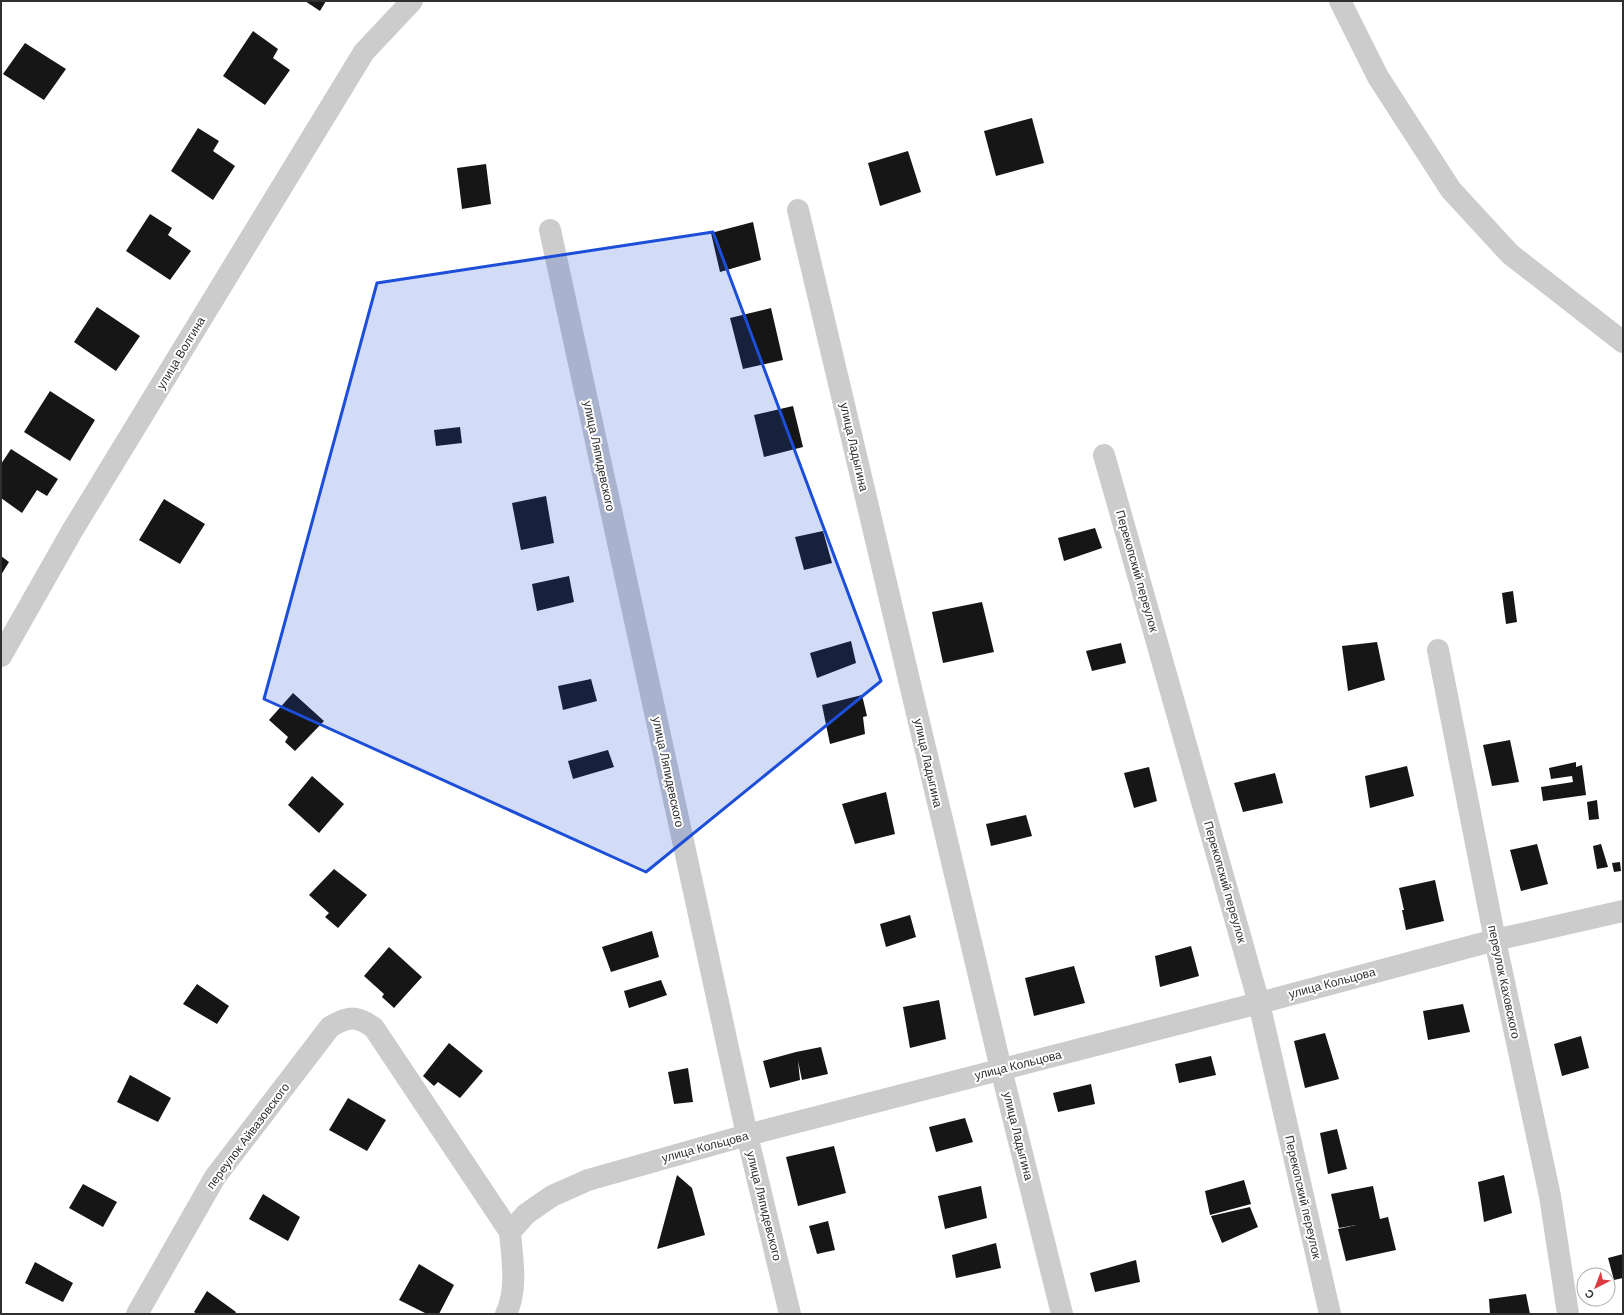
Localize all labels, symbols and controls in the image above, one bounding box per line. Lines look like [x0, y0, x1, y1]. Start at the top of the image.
street label: улица Волгина [153, 313, 209, 392]
street label: улица Ляпидевского [579, 399, 619, 513]
street label: улица Ладыгина [836, 401, 872, 493]
street label: Перекопский переулок [1112, 508, 1162, 635]
street label: улица Ляпидевского [648, 715, 688, 829]
street label: улица Ладыгина [910, 717, 946, 809]
street label: Перекопский переулок [1200, 819, 1250, 946]
street label: переулок Каховского [1484, 924, 1524, 1041]
street label: улица Кольцова [1287, 964, 1377, 1002]
street label: улица Кольцова [973, 1046, 1064, 1084]
street label: переулок Айвазовского [203, 1079, 293, 1192]
street label: улица Ладыгина [999, 1090, 1037, 1182]
street label: улица Кольцова [660, 1128, 750, 1166]
street label: Перекопский переулок [1281, 1134, 1325, 1261]
street label: улица Ляпидевского [743, 1149, 785, 1263]
north arrow [1576, 1267, 1616, 1307]
text: С [1582, 1287, 1597, 1302]

